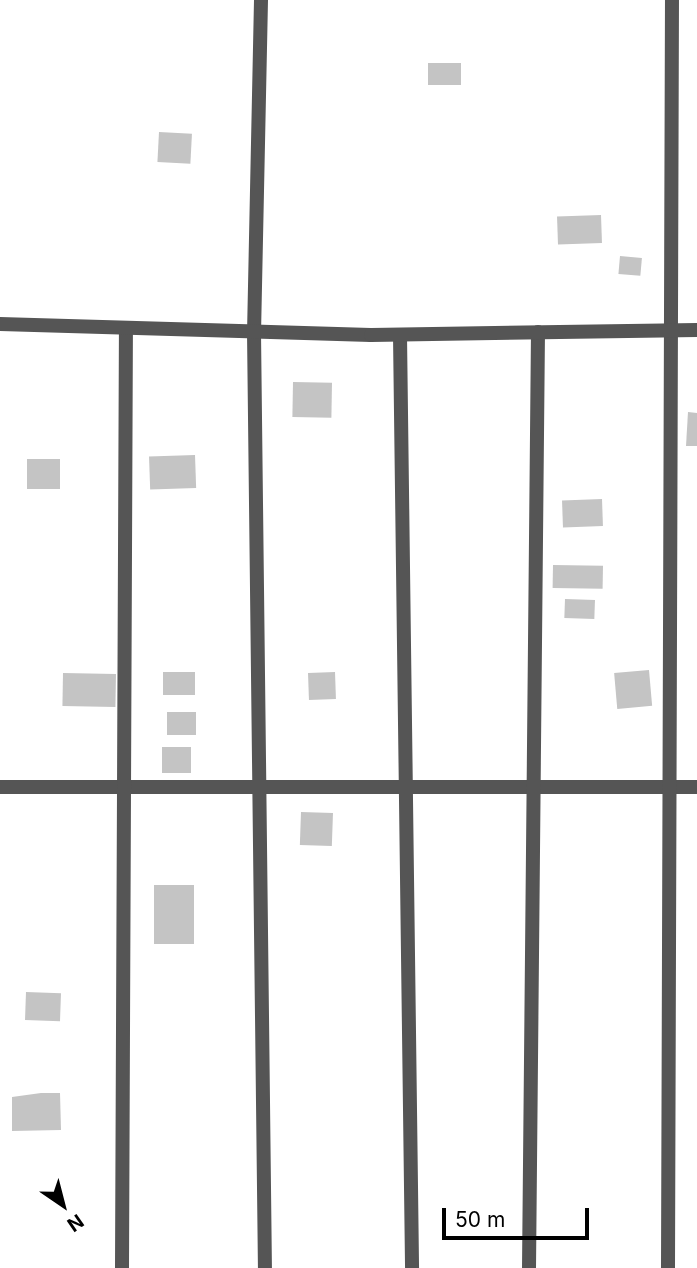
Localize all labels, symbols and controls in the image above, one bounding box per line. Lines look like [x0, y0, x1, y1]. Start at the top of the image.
north arrow [28, 1170, 98, 1240]
scale bar [445, 1194, 592, 1238]
text: 50 m [455, 1207, 505, 1232]
text: N [63, 1209, 88, 1236]

